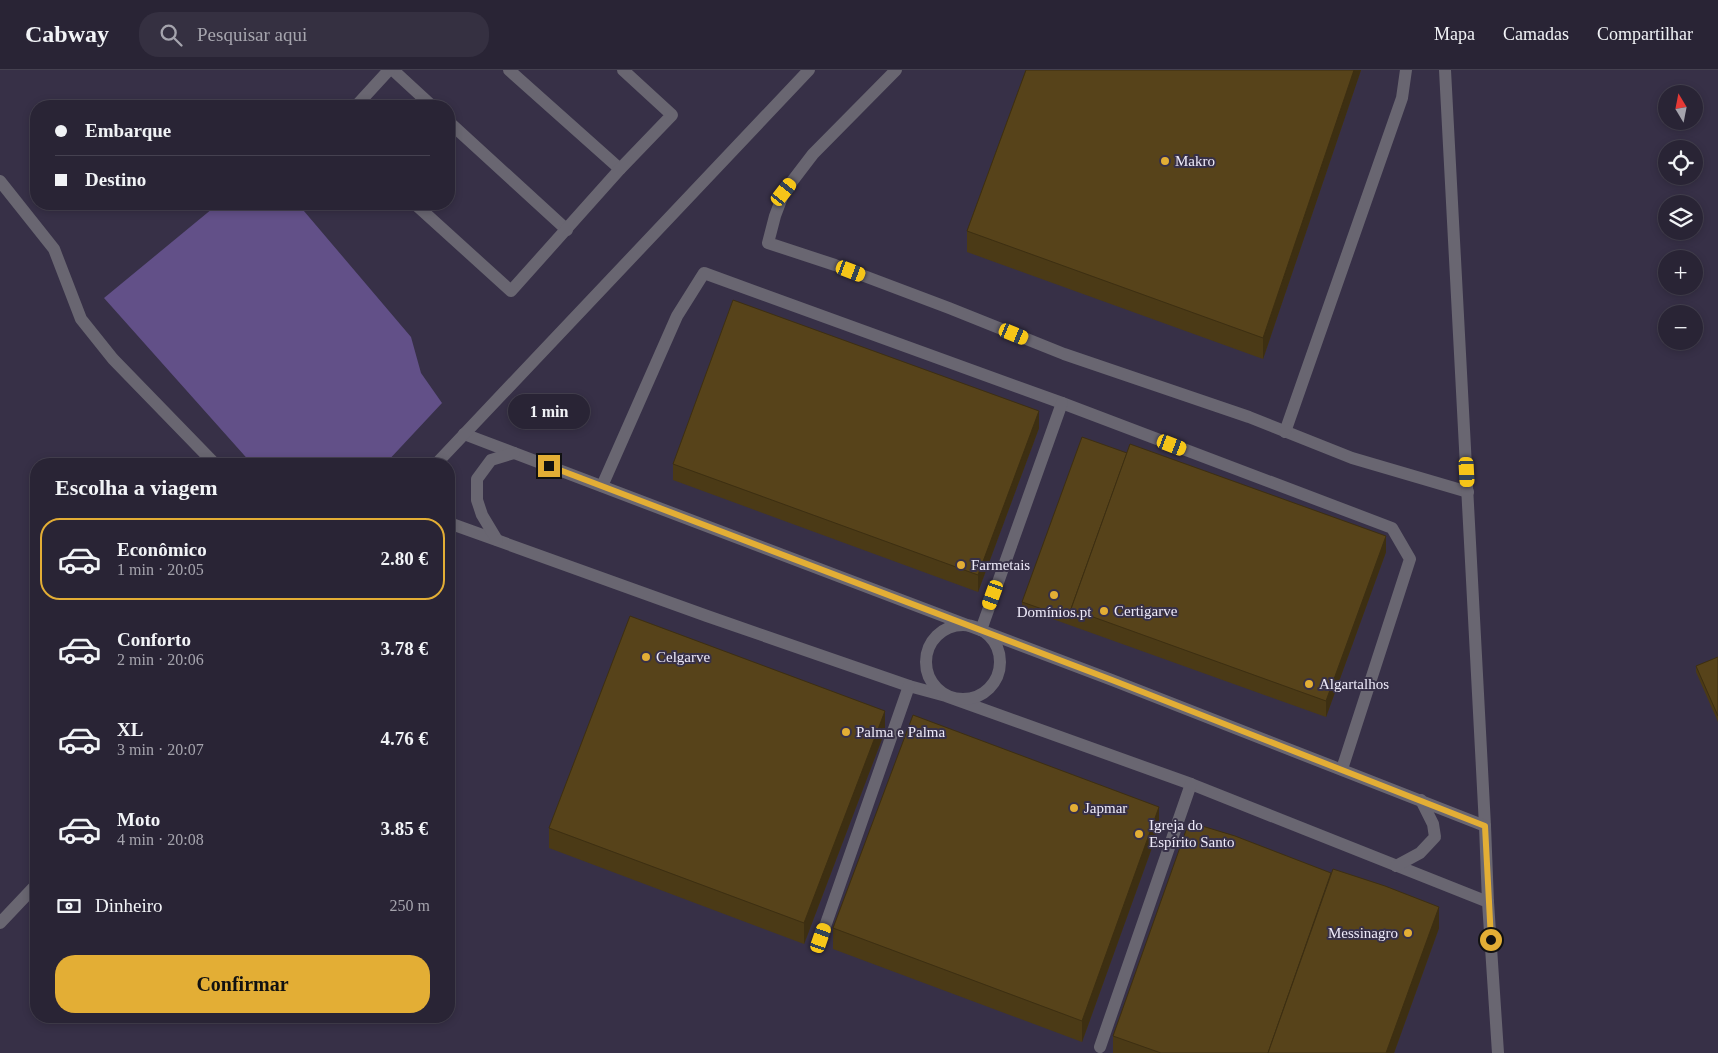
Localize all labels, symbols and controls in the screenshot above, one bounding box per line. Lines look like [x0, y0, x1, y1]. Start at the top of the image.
search box [139, 12, 489, 57]
text: Cabway [25, 21, 109, 47]
icon: search [157, 21, 185, 49]
text: Pesquisar aqui [197, 24, 307, 45]
text: Mapa [1434, 24, 1475, 44]
text: Camadas [1503, 24, 1569, 44]
text: Compartilhar [1597, 24, 1693, 44]
north arrow [1658, 85, 1702, 130]
map controls [1658, 85, 1703, 350]
text: Embarque [85, 120, 171, 141]
button: locate [1658, 140, 1703, 185]
place label: Makro [1175, 153, 1215, 169]
marker: Makro [1159, 155, 1171, 167]
text: Destino [85, 169, 146, 190]
car [768, 176, 799, 208]
button: layers [1658, 195, 1703, 240]
button: + [1658, 250, 1703, 295]
car [834, 259, 867, 283]
button: − [1658, 305, 1703, 350]
car [997, 321, 1030, 347]
callout: 1 min [508, 394, 590, 428]
text: 1 min [530, 403, 568, 420]
car [1155, 433, 1188, 457]
route end [538, 455, 560, 477]
car [1458, 457, 1475, 487]
text: Escolha a viagem [55, 475, 218, 500]
icon: car [57, 537, 102, 582]
text: Econômico [117, 539, 207, 560]
text: 2.80 € [381, 548, 428, 569]
place label: Farmetais [971, 557, 1030, 573]
marker: Farmetais [955, 559, 967, 571]
text: 1 min · 20:05 [117, 561, 204, 578]
car [980, 578, 1005, 612]
marker: Domínios.pt [1048, 589, 1060, 601]
place label: Certigarve [1114, 603, 1178, 619]
place label: Domínios.pt [1017, 604, 1092, 620]
marker: Certigarve [1098, 605, 1110, 617]
icon: car [57, 627, 102, 672]
text: Conforto [117, 629, 191, 650]
text: 3.78 € [381, 638, 428, 659]
place label: Celgarve [656, 649, 710, 665]
text: 2 min · 20:06 [117, 651, 204, 668]
marker: Celgarve [640, 651, 652, 663]
place label: Algartalhos [1319, 676, 1389, 692]
marker: Algartalhos [1303, 678, 1315, 690]
icon: car [57, 717, 102, 762]
text: XL [117, 719, 143, 740]
place label: Palma e Palma [856, 724, 945, 740]
marker: Palma e Palma [840, 726, 852, 738]
text: 4.76 € [381, 728, 428, 749]
text: 3 min · 20:07 [117, 741, 204, 758]
place label: Japmar [1084, 800, 1127, 816]
marker: Japmar [1068, 802, 1080, 814]
icon: car [57, 807, 102, 852]
text: Moto [117, 809, 160, 830]
place label: Igreja do Espírito Santo [1149, 817, 1234, 850]
text: 3.85 € [381, 818, 428, 839]
marker: Igreja do Espírito Santo [1133, 828, 1145, 840]
text: 4 min · 20:08 [117, 831, 204, 848]
icon: cash [55, 892, 83, 920]
text: Dinheiro [95, 895, 163, 916]
text: 250 m [390, 897, 430, 914]
car [809, 921, 832, 955]
place label: Messinagro [1328, 925, 1398, 941]
marker: Messinagro [1402, 927, 1414, 939]
route start [1480, 929, 1502, 951]
button: Confirmar [55, 955, 430, 1013]

